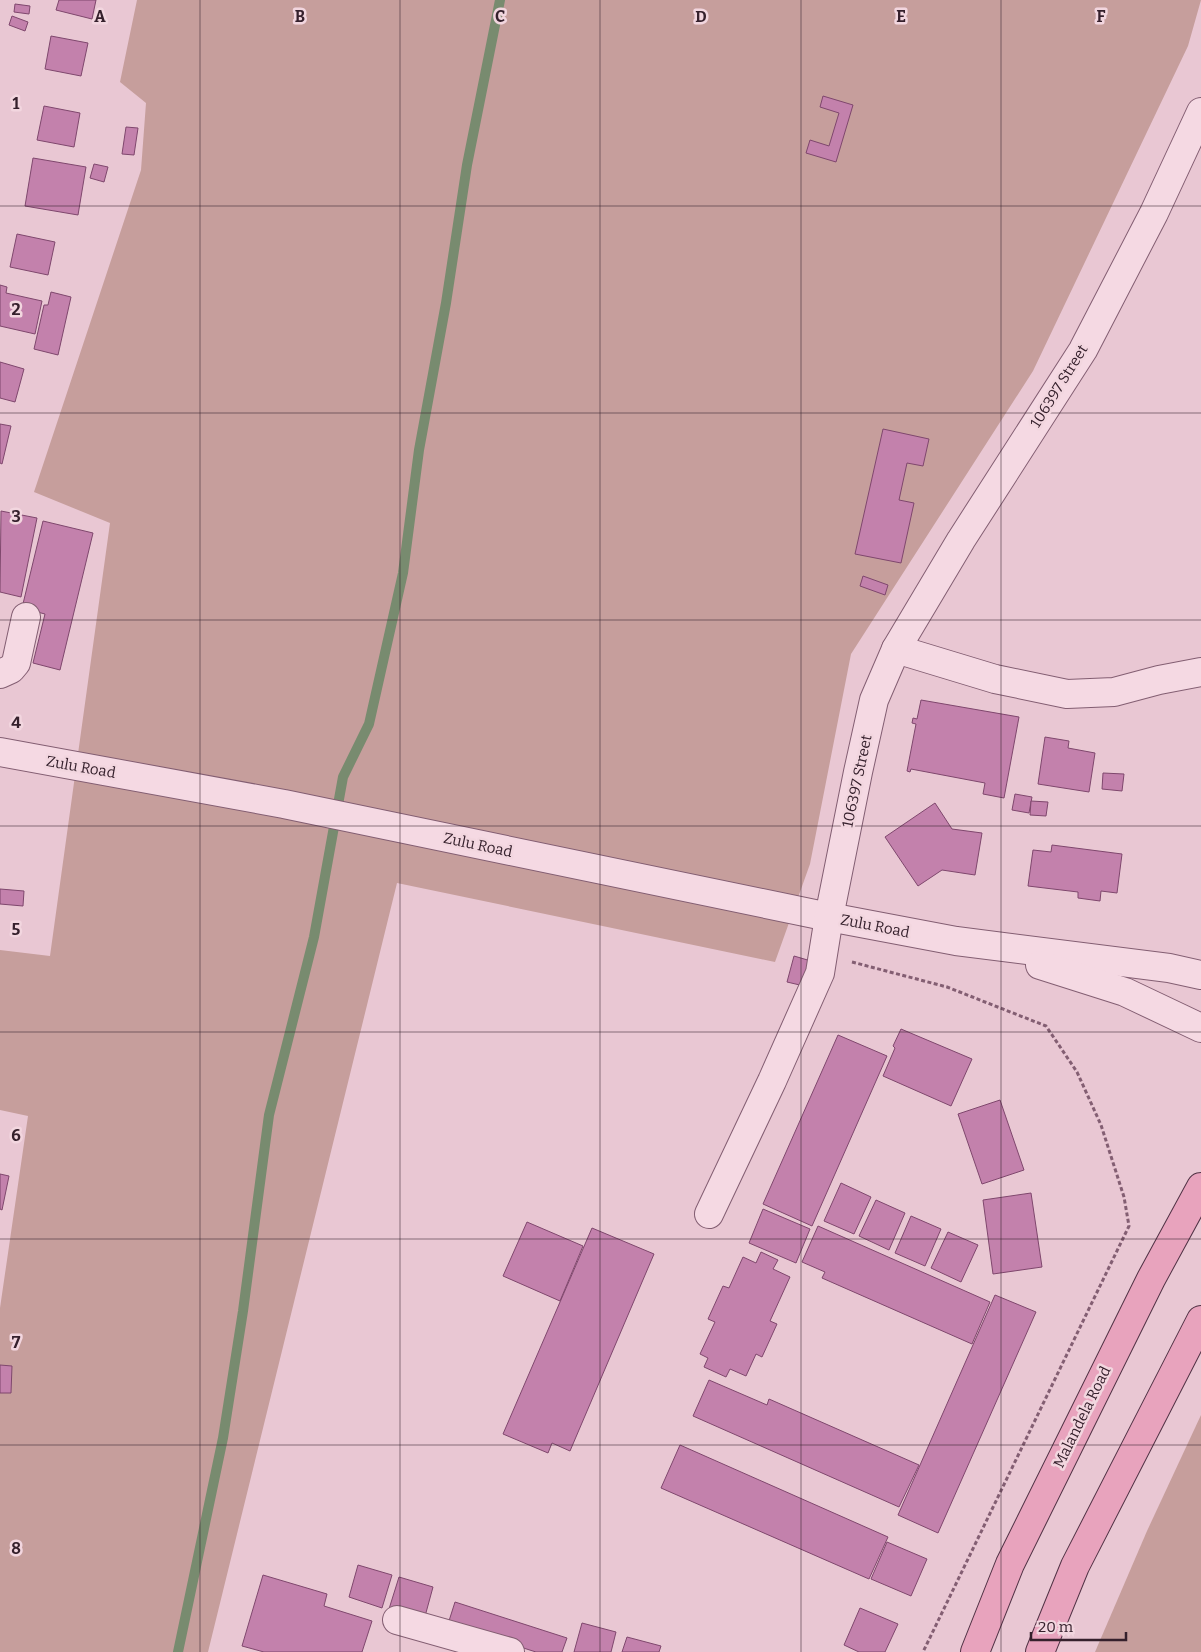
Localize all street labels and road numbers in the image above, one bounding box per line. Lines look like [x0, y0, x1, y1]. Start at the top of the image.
street label: 106397 Street [1026, 341, 1092, 431]
street label: 106397 Street [838, 732, 876, 829]
street label: Zulu Road [45, 752, 117, 782]
street label: Zulu Road [442, 829, 514, 861]
street label: Zulu Road [839, 910, 911, 942]
street label: Malandela Road [1050, 1363, 1114, 1471]

